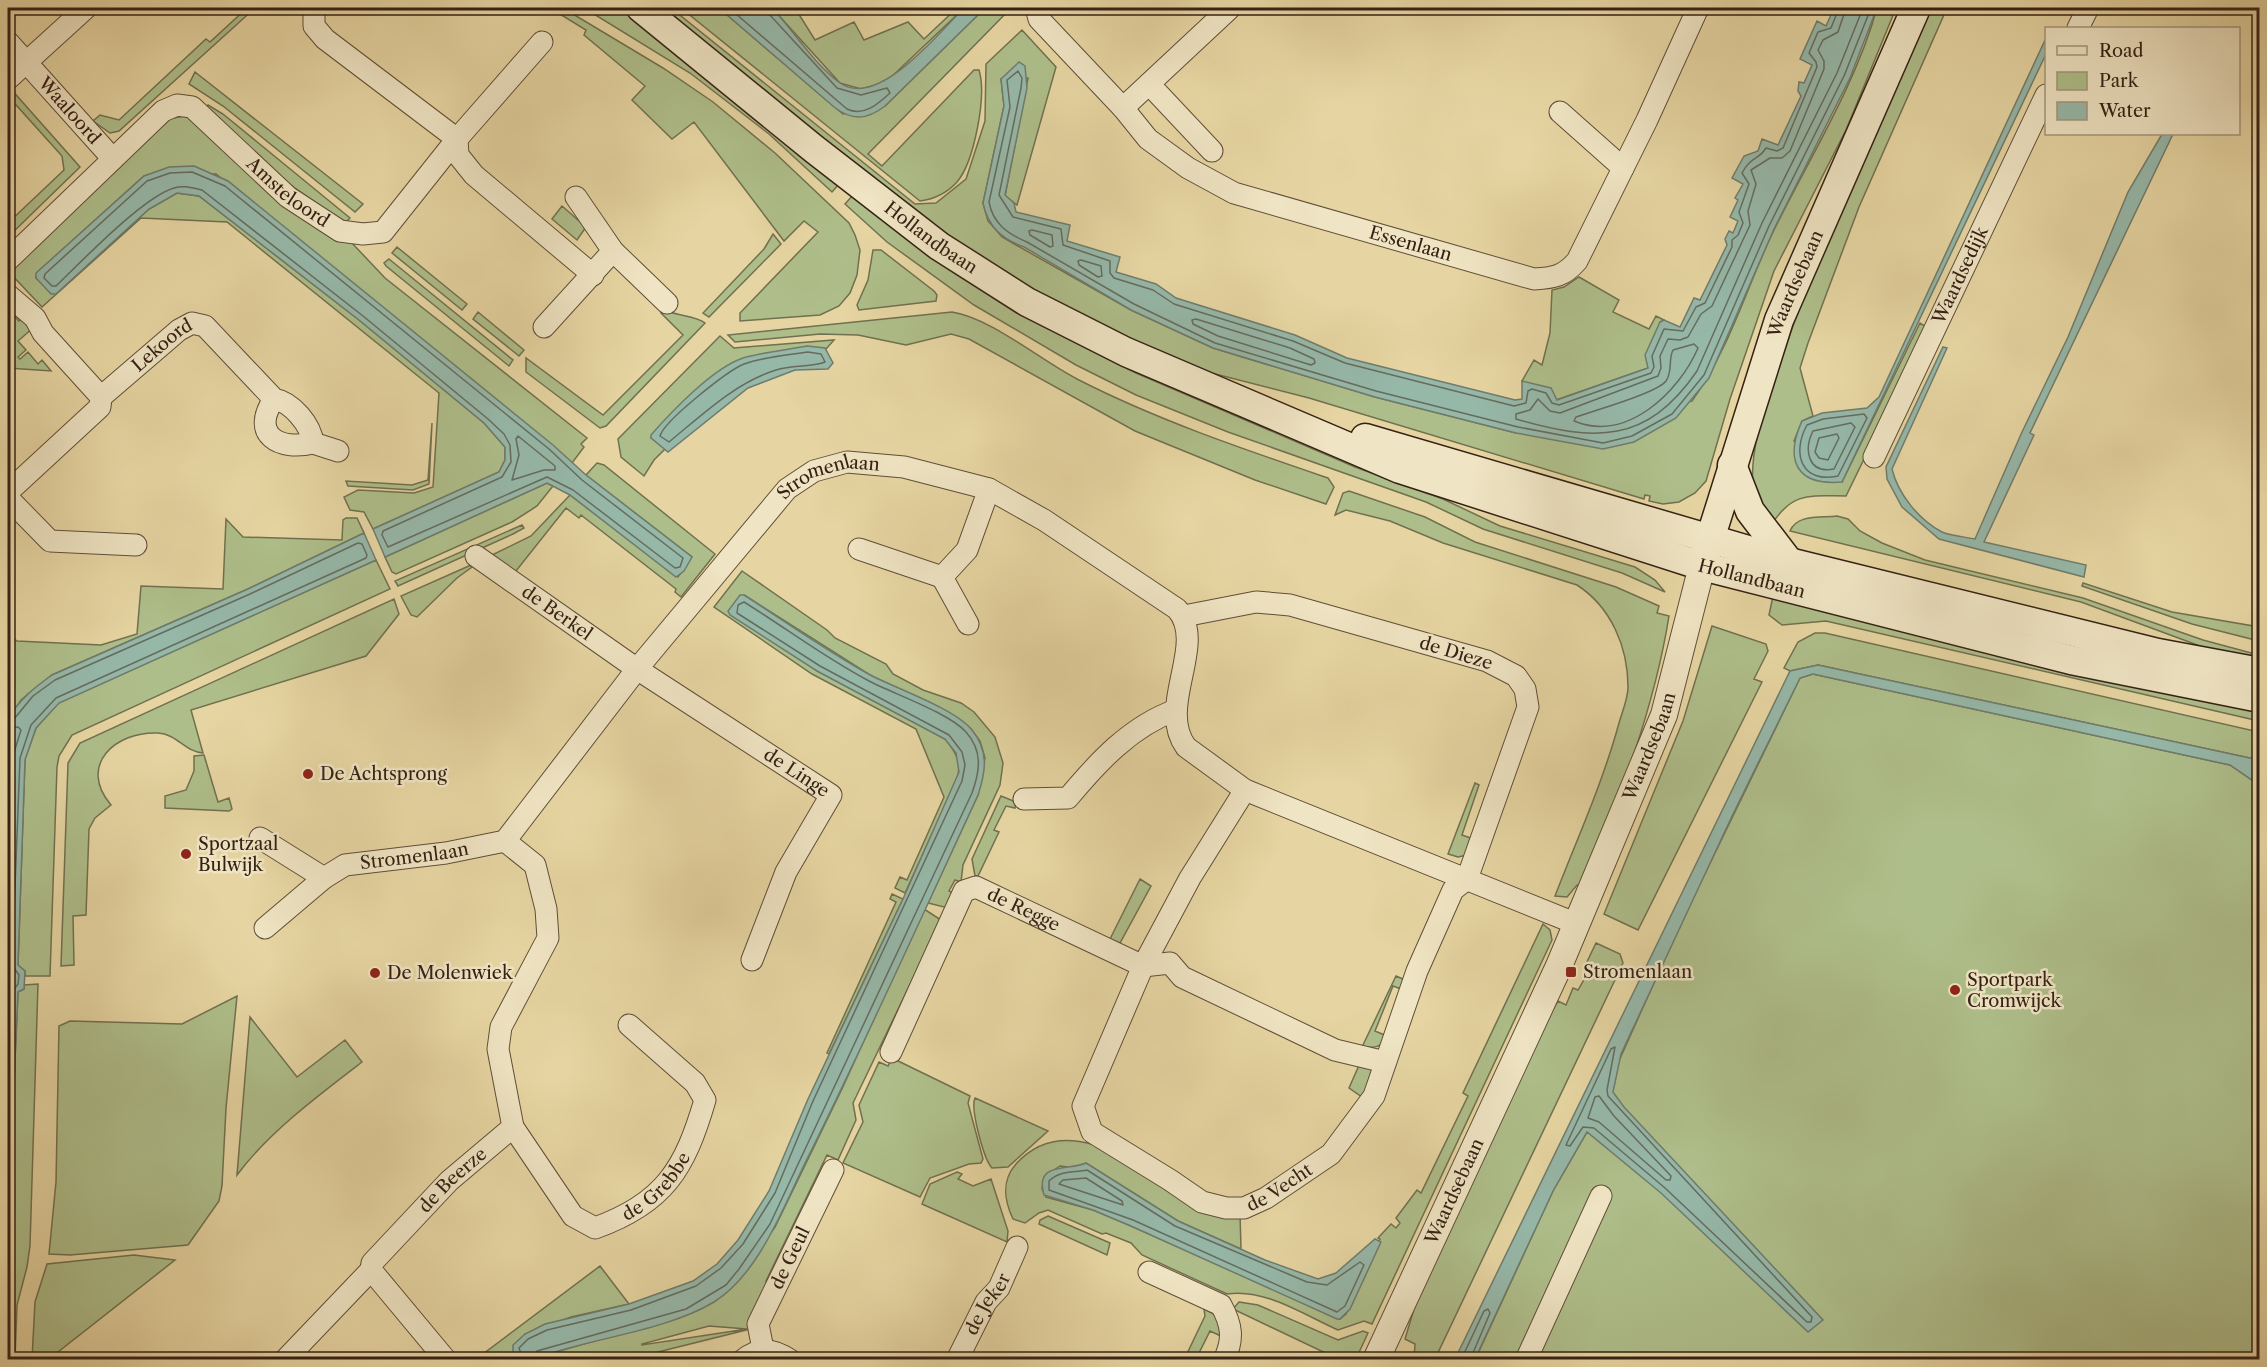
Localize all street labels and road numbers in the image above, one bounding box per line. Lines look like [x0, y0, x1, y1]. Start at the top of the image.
street label: Waaloord [33, 72, 105, 149]
street label: Amsteloord [241, 152, 333, 232]
street label: Hollandbaan [880, 197, 982, 279]
street label: Essenlaan [1367, 221, 1454, 266]
street label: Waardsedijk [1927, 222, 1993, 329]
street label: Waardsebaan [1763, 227, 1828, 341]
street label: Lekoord [127, 314, 196, 377]
street label: Stromenlaan [772, 451, 881, 504]
street label: Hollandbaan [1696, 554, 1808, 603]
street label: de Berkel [517, 581, 597, 645]
street label: de Dieze [1417, 631, 1495, 675]
street label: Waardsebaan [1618, 690, 1680, 805]
street label: de Linge [760, 743, 834, 802]
street label: Stromenlaan [359, 838, 471, 874]
street label: de Regge [984, 883, 1063, 936]
street label: Waardsebaan [1420, 1135, 1488, 1249]
street label: de Beerze [414, 1143, 491, 1217]
street label: de Grebbe [618, 1149, 695, 1226]
street label: de Vecht [1243, 1159, 1317, 1216]
street label: de Geul [766, 1223, 815, 1293]
street label: de Jeker [960, 1270, 1015, 1339]

